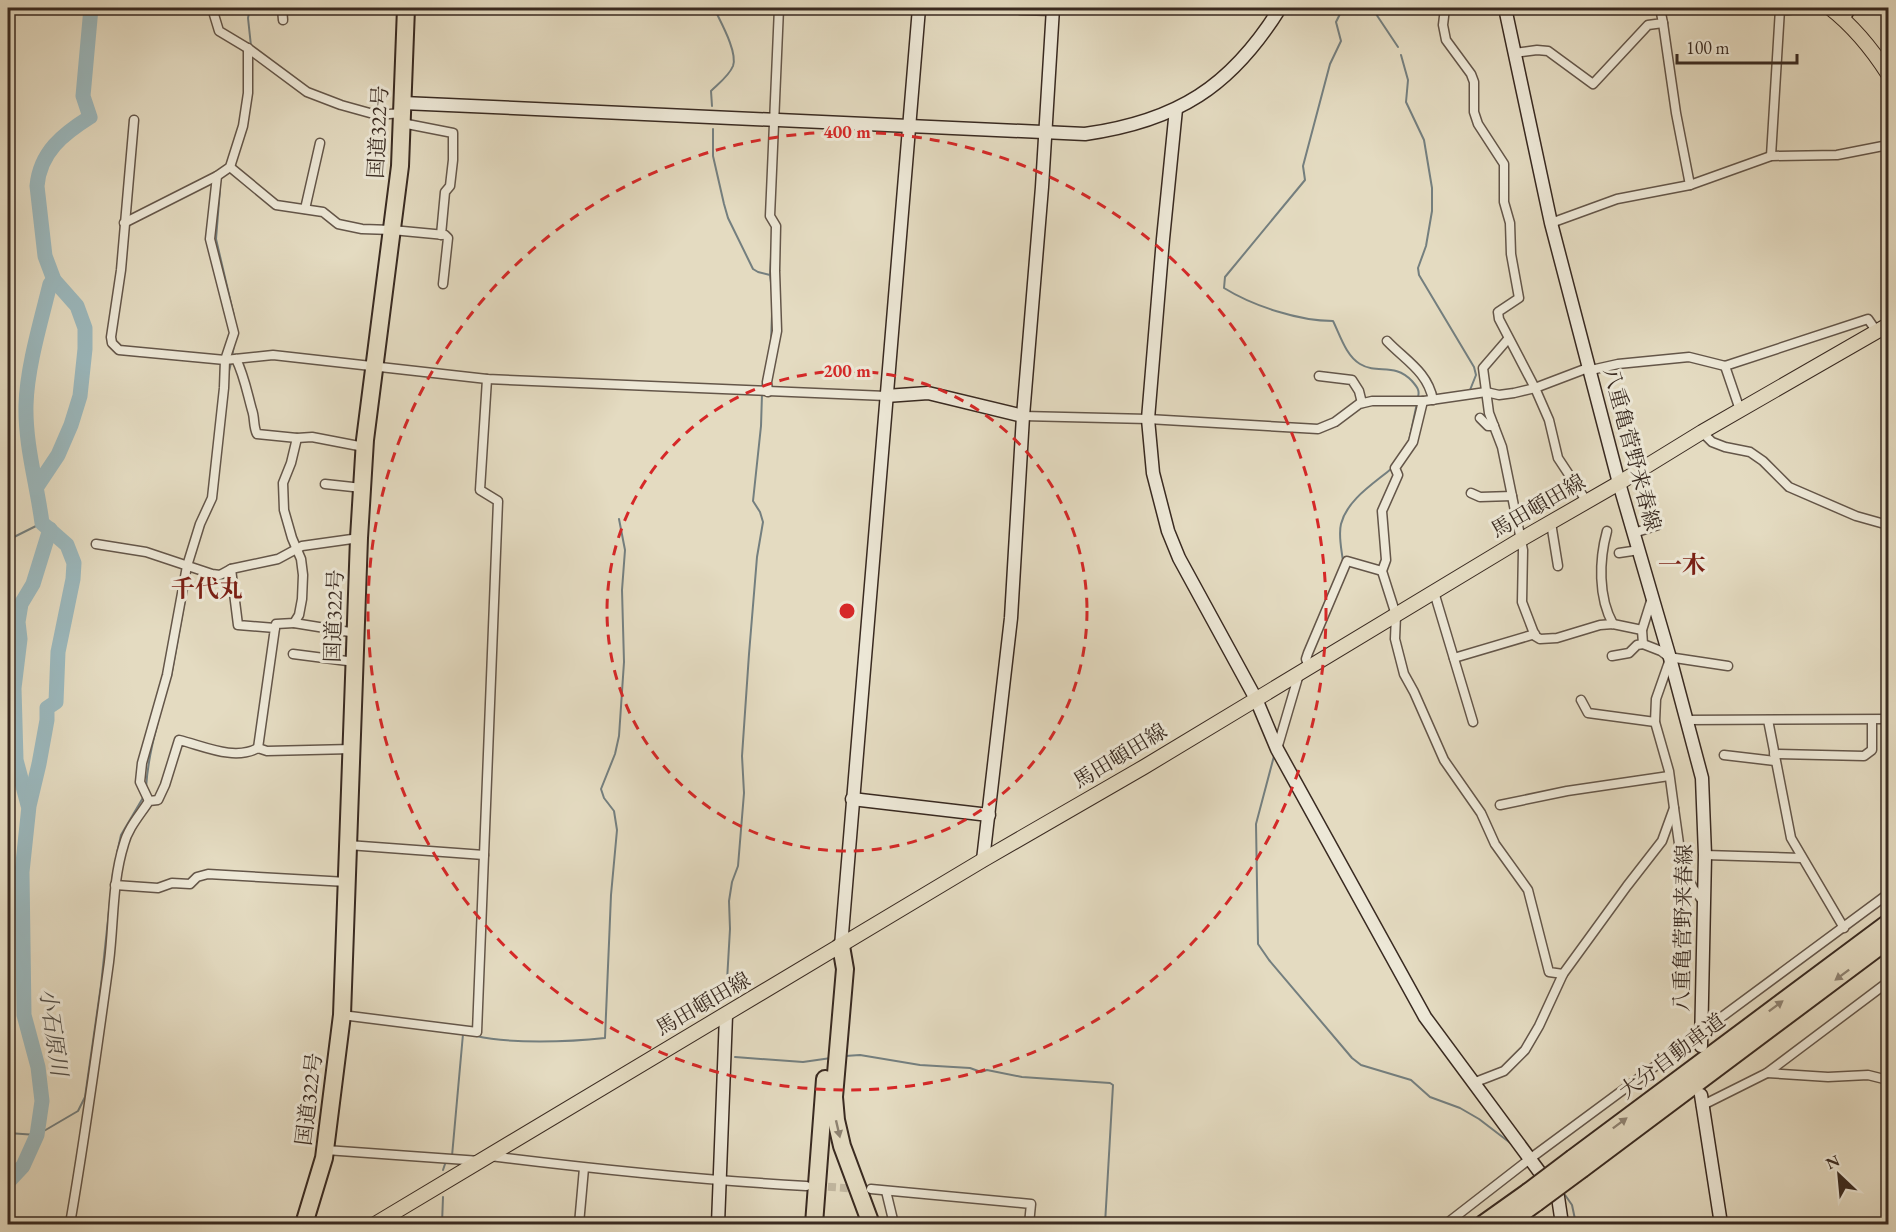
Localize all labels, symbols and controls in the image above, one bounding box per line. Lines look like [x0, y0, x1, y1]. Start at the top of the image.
scale bar [1677, 27, 1797, 65]
text: 100 m [1686, 36, 1730, 59]
street label: 国道322号 [362, 85, 393, 179]
text: 400 m [823, 120, 871, 143]
text: 200 m [823, 359, 871, 382]
street label: 八重亀菅野来春線 [1598, 364, 1667, 534]
street label: 馬田頓田線 [1486, 468, 1590, 544]
district label: 一木 [1658, 549, 1706, 580]
street label: 国道322号 [318, 569, 349, 663]
district label: 千代丸 [171, 573, 243, 604]
centre of rings [837, 601, 857, 621]
street label: 馬田頓田線 [1068, 717, 1172, 794]
street label: 八重亀菅野来春線 [1668, 844, 1697, 1012]
street label: 馬田頓田線 [651, 966, 755, 1042]
one-way arrow [1834, 969, 1850, 981]
water label: 小石原川 [33, 986, 74, 1080]
one-way arrow [1769, 1001, 1784, 1013]
street label: 大分自動車道 [1613, 1007, 1730, 1104]
street label: 国道322号 [289, 1051, 328, 1147]
one-way arrow [1612, 1117, 1628, 1129]
one-way arrow [834, 1120, 844, 1139]
north arrow [1809, 1145, 1869, 1205]
text: N [1822, 1150, 1843, 1174]

